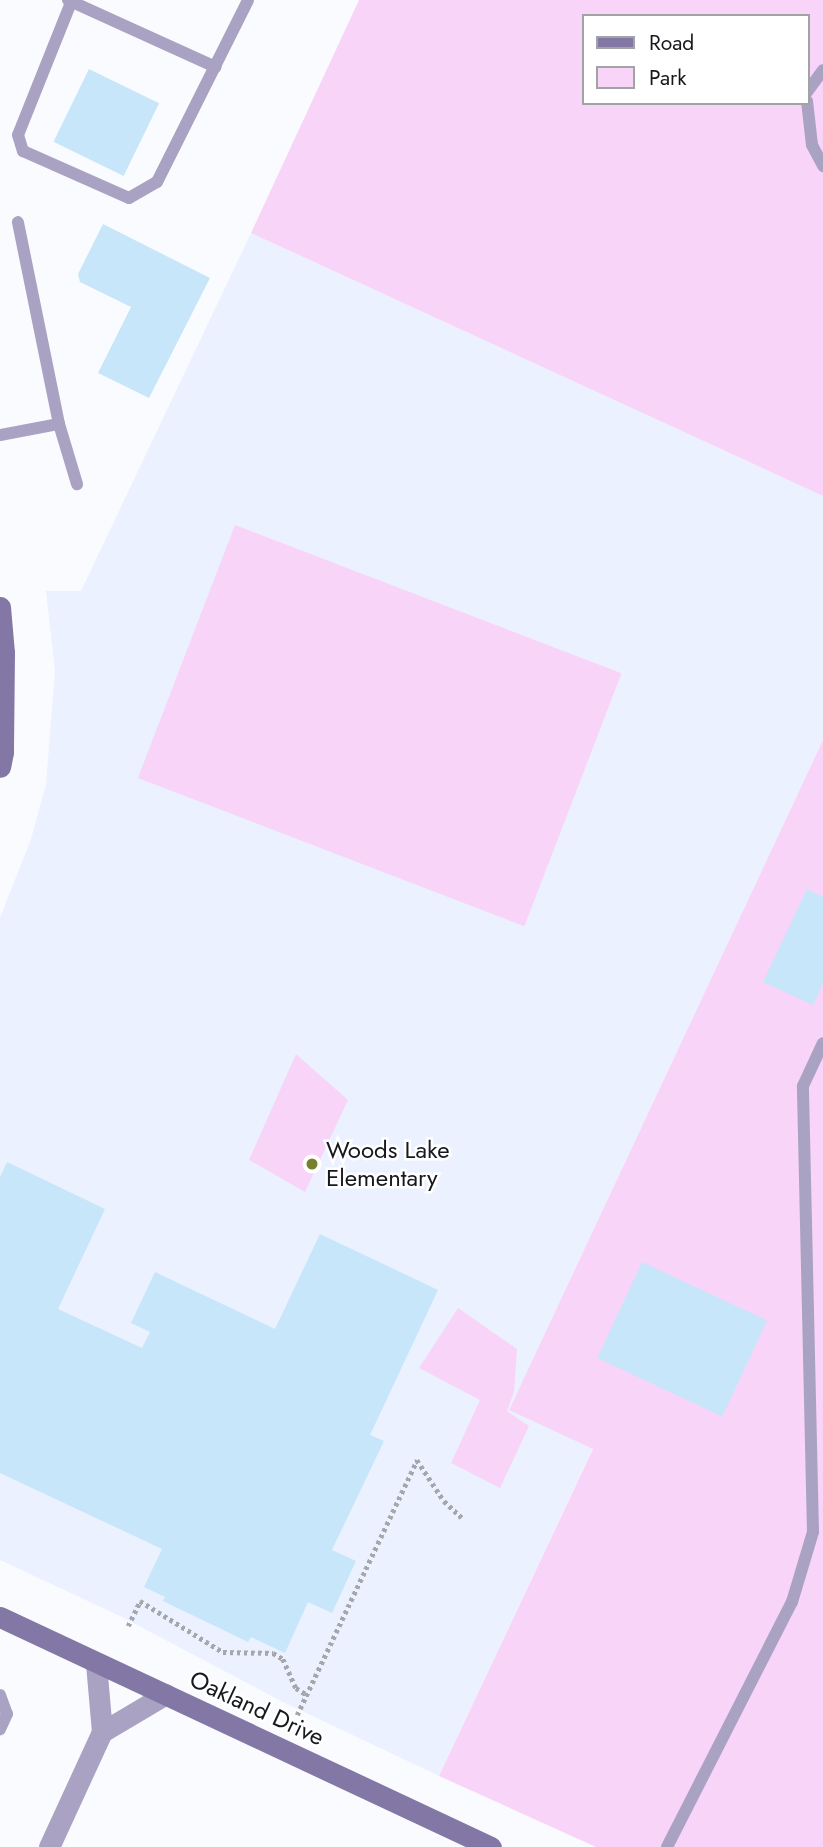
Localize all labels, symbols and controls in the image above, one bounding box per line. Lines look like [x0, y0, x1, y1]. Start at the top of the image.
legend [582, 14, 809, 105]
text: Road [649, 28, 694, 58]
text: Park [649, 63, 686, 93]
place label: Woods Lake Elementary [326, 1136, 450, 1192]
marker: Woods Lake Elementary [304, 1156, 320, 1172]
street label: Oakland Drive [185, 1664, 329, 1752]

